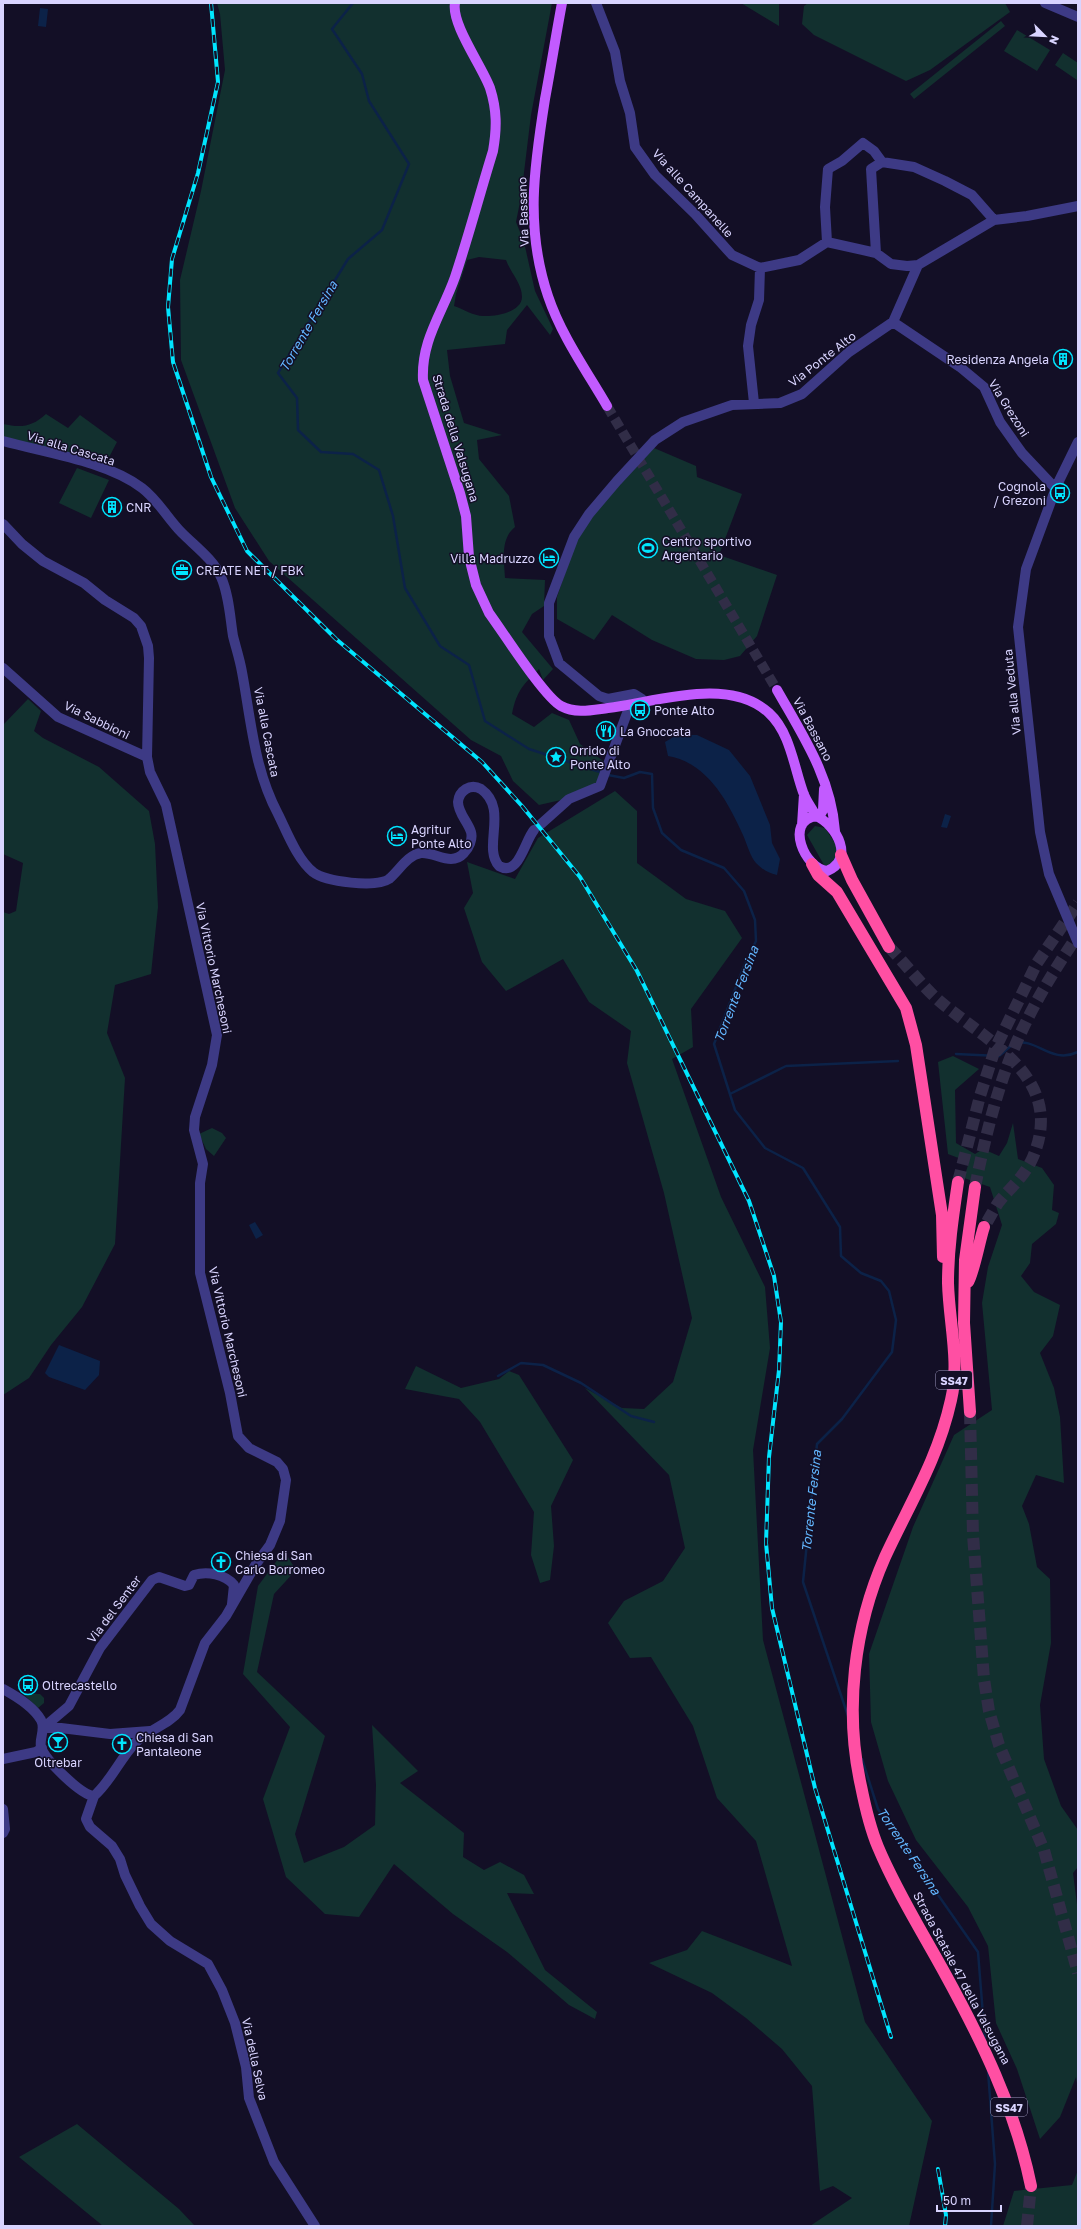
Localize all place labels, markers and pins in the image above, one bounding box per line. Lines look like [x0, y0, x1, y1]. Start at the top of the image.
building icon: Residenza Angela [1052, 348, 1074, 370]
place label: Residenza Angela [946, 352, 1049, 367]
place label: Cognola / Grezoni [993, 479, 1046, 508]
bus stop icon: Cognola / Grezoni [1049, 482, 1071, 504]
building icon: CNR [101, 496, 123, 518]
place label: CNR [126, 500, 151, 515]
place label: Centro sportivo Argentario [662, 534, 752, 563]
sports icon: Centro sportivo Argentario [637, 537, 659, 559]
hotel icon: Villa Madruzzo [538, 547, 560, 569]
place label: Villa Madruzzo [450, 551, 535, 566]
office icon: CREATE NET / FBK [171, 559, 193, 581]
place label: CREATE NET / FBK [196, 563, 304, 578]
bus stop icon: Ponte Alto [629, 699, 651, 721]
place label: Ponte Alto [654, 703, 714, 718]
restaurant icon: La Gnoccata [595, 720, 617, 742]
place label: La Gnoccata [620, 724, 691, 739]
place label: Orrido di Ponte Alto [570, 743, 630, 772]
place icon: Orrido di Ponte Alto [545, 746, 567, 768]
place label: Agritur Ponte Alto [411, 822, 471, 851]
hotel icon: Agritur Ponte Alto [386, 825, 408, 847]
place label: Chiesa di San Carlo Borromeo [235, 1548, 325, 1577]
church icon: Chiesa di San Carlo Borromeo [210, 1551, 232, 1573]
bus stop icon: Oltrecastello [17, 1674, 39, 1696]
place label: Oltrecastello [42, 1678, 117, 1693]
place label: Chiesa di San Pantaleone [136, 1730, 213, 1759]
bar icon: Oltrebar [47, 1731, 69, 1753]
church icon: Chiesa di San Pantaleone [111, 1733, 133, 1755]
place label: Oltrebar [34, 1755, 82, 1770]

